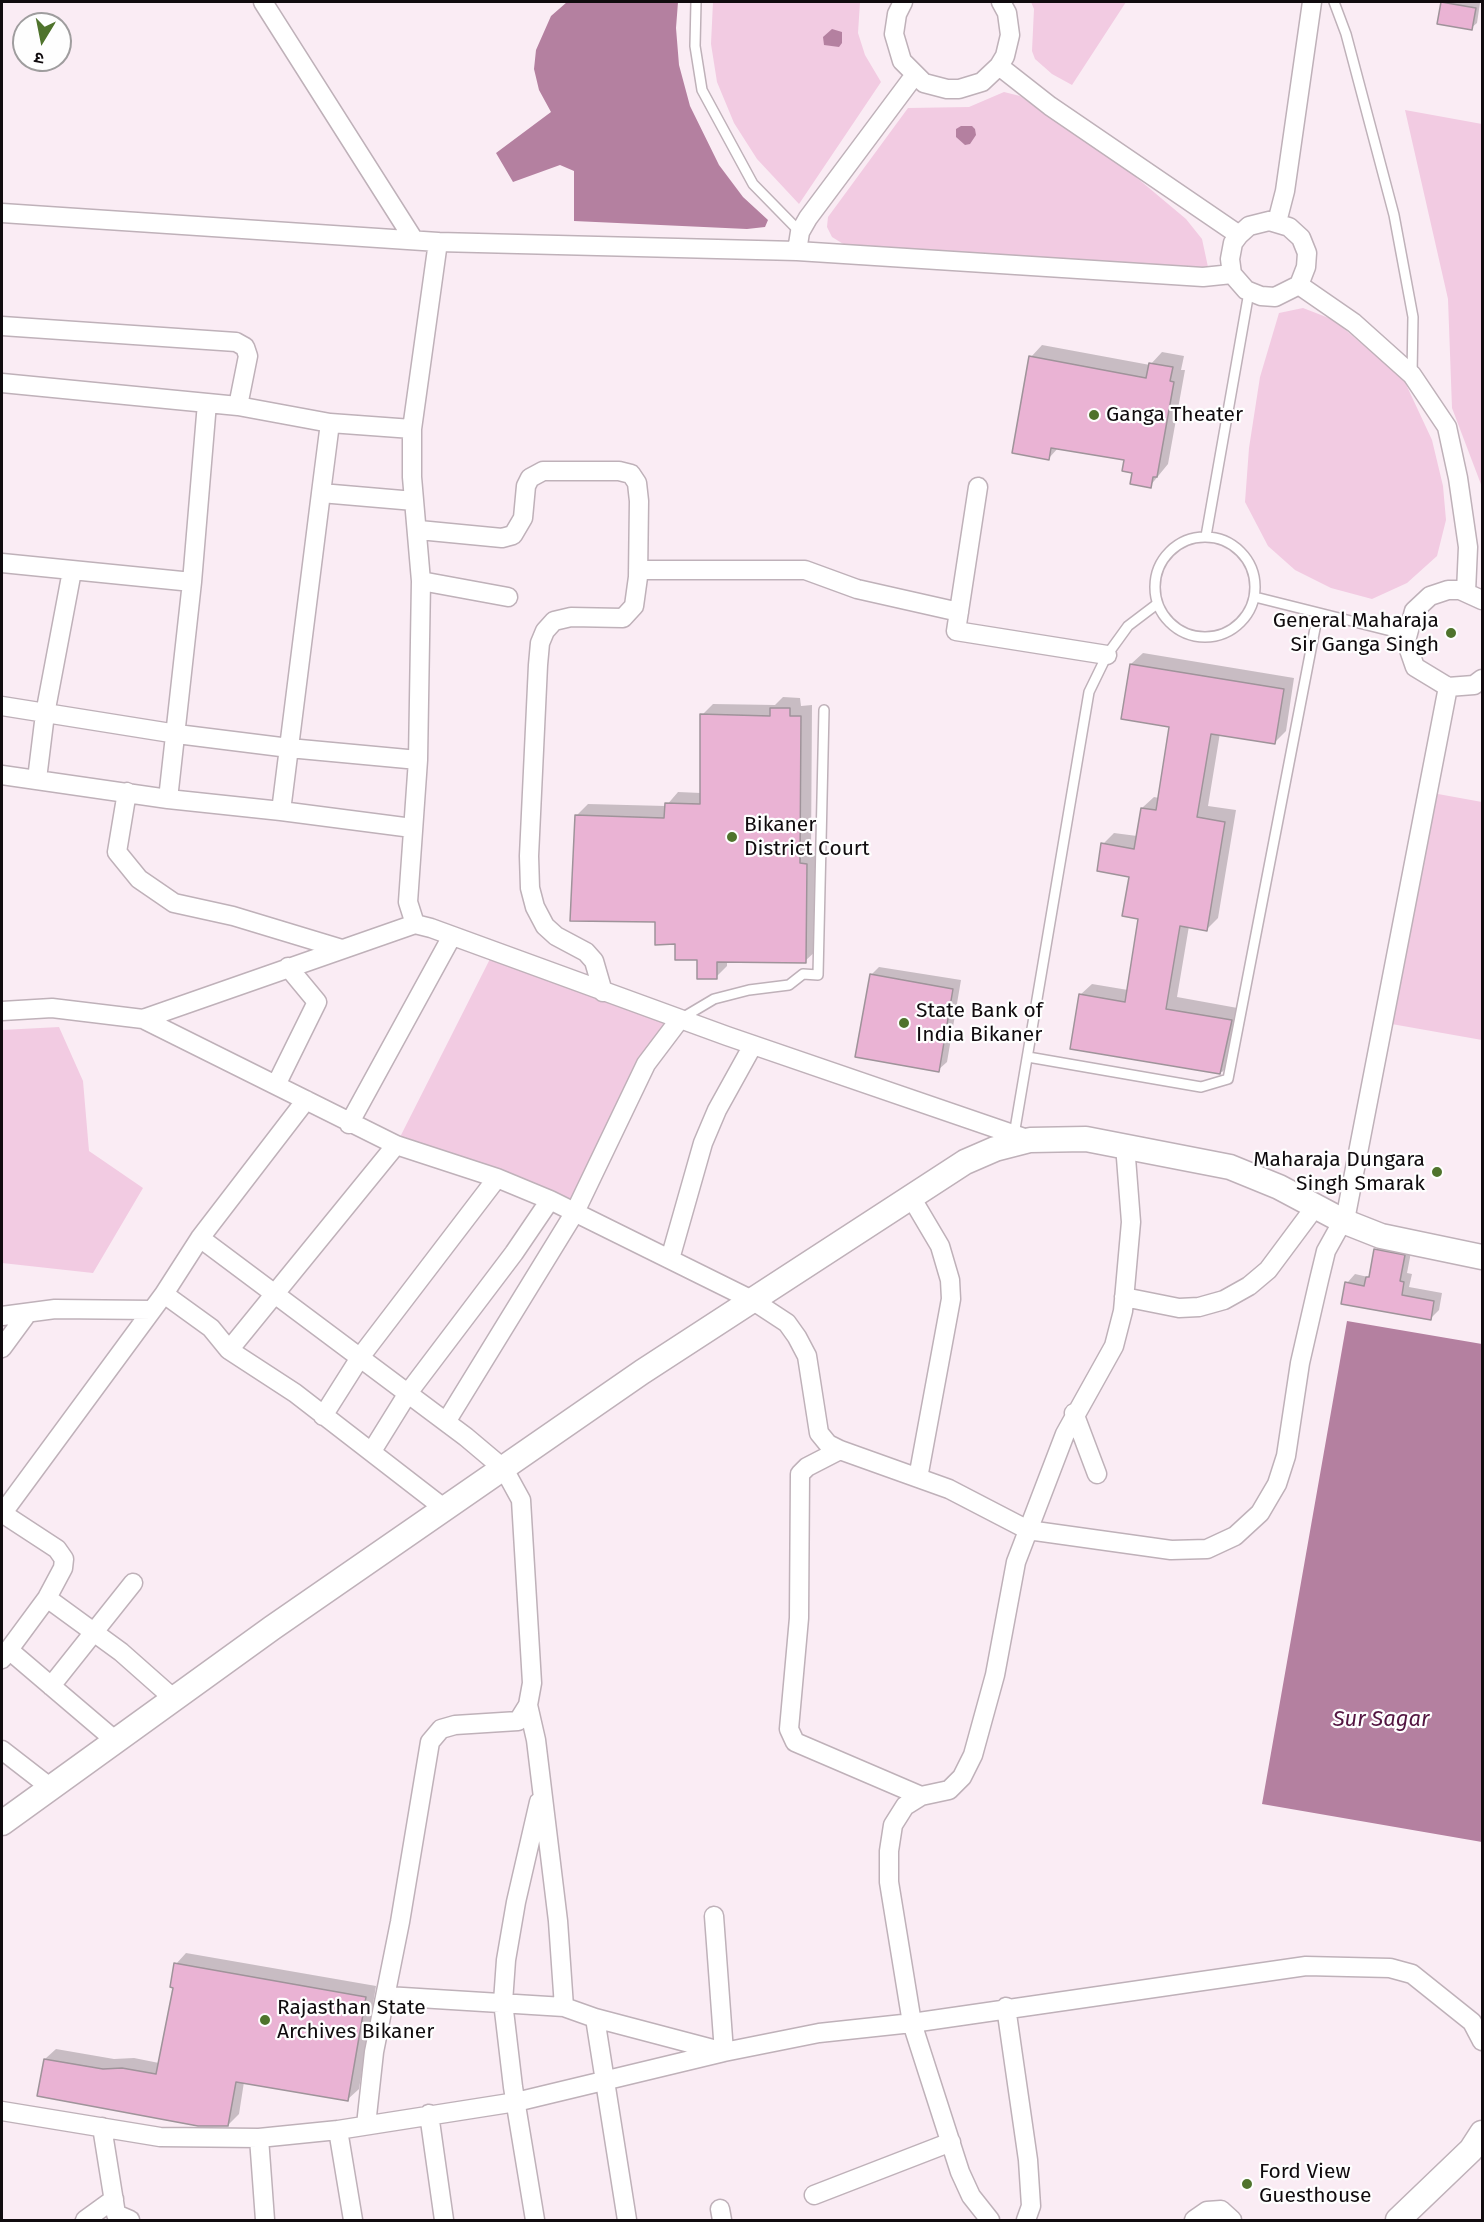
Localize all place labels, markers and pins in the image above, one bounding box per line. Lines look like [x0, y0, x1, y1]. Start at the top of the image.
place label: Ganga Theater [1106, 402, 1243, 428]
marker: Ganga Theater [1087, 408, 1101, 422]
place label: General Maharaja Sir Ganga Singh [1273, 608, 1439, 658]
marker: General Maharaja Sir Ganga Singh [1444, 626, 1458, 640]
place label: Bikaner District Court [744, 812, 870, 862]
marker: Bikaner District Court [725, 830, 739, 844]
place label: State Bank of India Bikaner [916, 998, 1043, 1048]
marker: State Bank of India Bikaner [897, 1016, 911, 1030]
place label: Maharaja Dungara Singh Smarak [1253, 1147, 1425, 1197]
marker: Maharaja Dungara Singh Smarak [1430, 1165, 1444, 1179]
place label: Rajasthan State Archives Bikaner [277, 1995, 434, 2045]
marker: Rajasthan State Archives Bikaner [258, 2013, 272, 2027]
place label: Ford View Guesthouse [1259, 2159, 1371, 2209]
marker: Ford View Guesthouse [1240, 2177, 1254, 2191]

